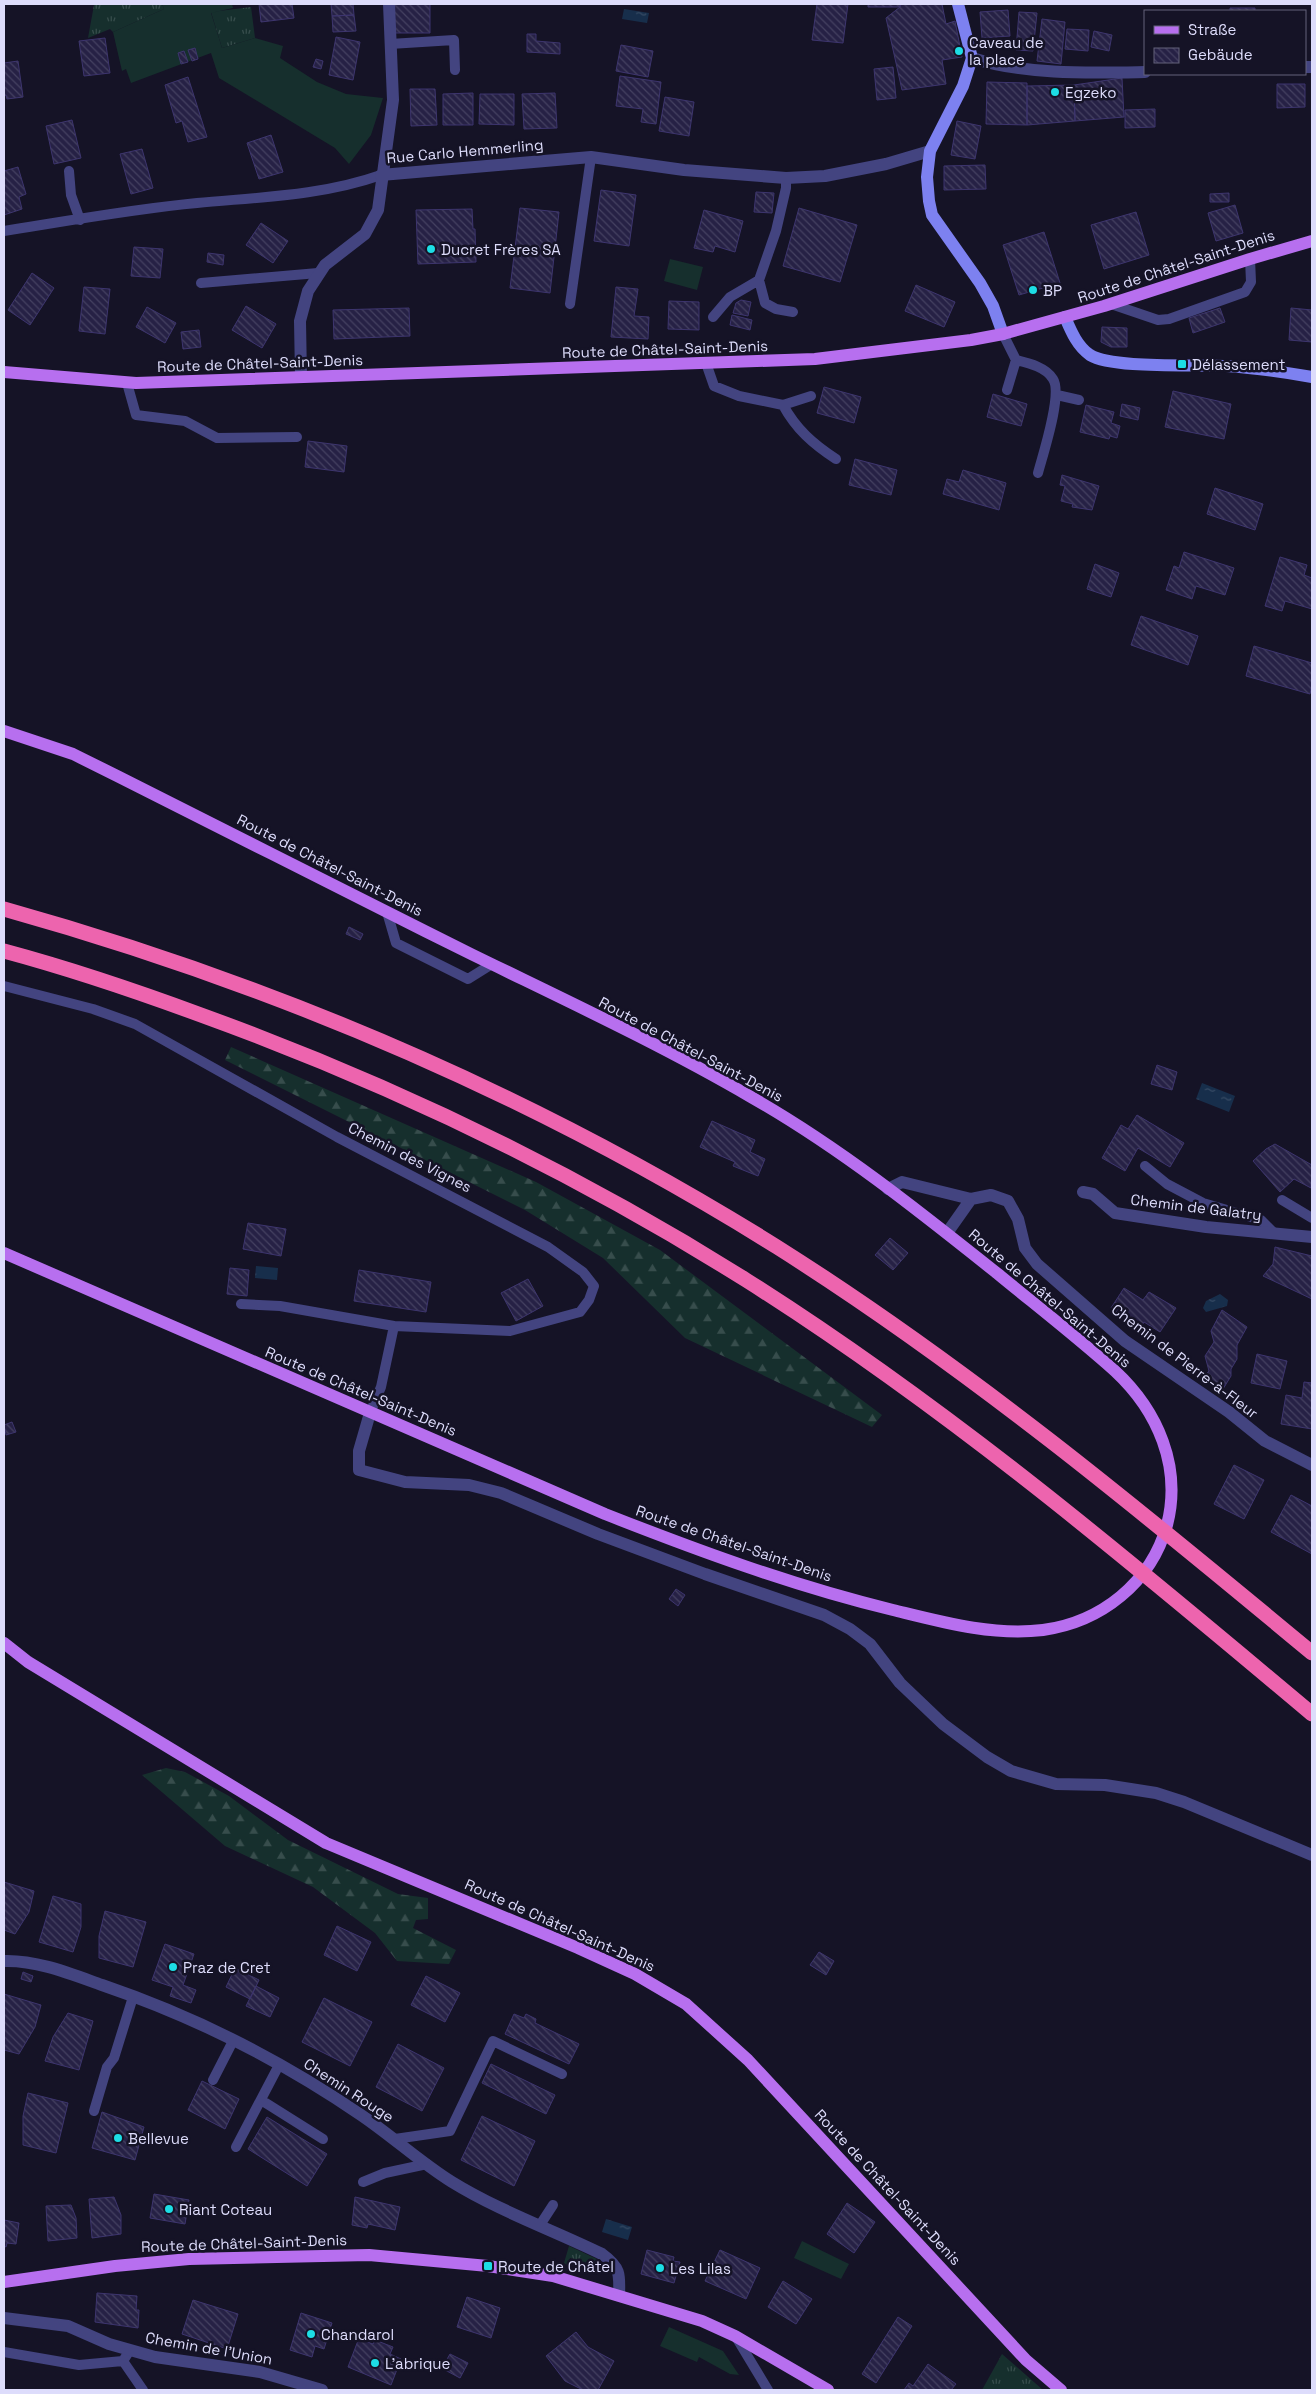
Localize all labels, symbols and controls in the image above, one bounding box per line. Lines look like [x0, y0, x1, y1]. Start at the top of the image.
legend [1144, 10, 1306, 75]
text: Straße [1188, 20, 1237, 39]
place label: Caveau de la place [969, 33, 1044, 69]
marker: Caveau de la place [953, 45, 965, 57]
text: Gebäude [1188, 45, 1253, 64]
place label: Egzeko [1065, 83, 1116, 102]
marker: Egzeko [1049, 86, 1061, 98]
street label: Rue Carlo Hemmerling [386, 135, 544, 167]
street label: Route de Châtel-Saint-Denis [1075, 225, 1277, 307]
place label: Ducret Frères SA [441, 240, 561, 259]
marker: Ducret Frères SA [425, 243, 437, 255]
place label: BP [1043, 281, 1062, 300]
marker: BP [1027, 284, 1039, 296]
street label: Route de Châtel-Saint-Denis [562, 336, 768, 362]
street label: Route de Châtel-Saint-Denis [157, 350, 363, 376]
place label: Délassement [1192, 355, 1286, 374]
marker: Délassement [1176, 358, 1188, 370]
street label: Route de Châtel-Saint-Denis [234, 810, 426, 920]
street label: Route de Châtel-Saint-Denis [595, 992, 787, 1106]
street label: Chemin des Vignes [345, 1118, 475, 1196]
street label: Chemin de Galatry [1129, 1190, 1263, 1224]
street label: Route de Châtel-Saint-Denis [965, 1224, 1135, 1372]
street label: Chemin de Pierre-à-Fleur [1108, 1300, 1262, 1423]
street label: Route de Châtel-Saint-Denis [262, 1342, 460, 1440]
street label: Route de Châtel-Saint-Denis [633, 1500, 835, 1586]
street label: Route de Châtel-Saint-Denis [462, 1874, 658, 1976]
place label: Praz de Cret [183, 1958, 271, 1977]
marker: Praz de Cret [167, 1961, 179, 1973]
street label: Chemin Rouge [300, 2054, 398, 2126]
street label: Route de Châtel-Saint-Denis [811, 2105, 965, 2269]
place label: Bellevue [128, 2129, 189, 2148]
marker: Bellevue [112, 2132, 124, 2144]
place label: Riant Coteau [179, 2200, 272, 2219]
marker: Riant Coteau [163, 2203, 175, 2215]
street label: Route de Châtel-Saint-Denis [141, 2230, 347, 2256]
place label: Route de Châtel [498, 2257, 614, 2276]
place label: Les Lilas [670, 2259, 731, 2278]
marker: Route de Châtel [482, 2260, 494, 2272]
marker: Les Lilas [654, 2262, 666, 2274]
place label: Chandarol [321, 2325, 394, 2344]
street label: Chemin de l'Union [144, 2327, 274, 2369]
marker: Chandarol [305, 2328, 317, 2340]
place label: L'abrique [385, 2354, 450, 2373]
marker: L'abrique [369, 2357, 381, 2369]

